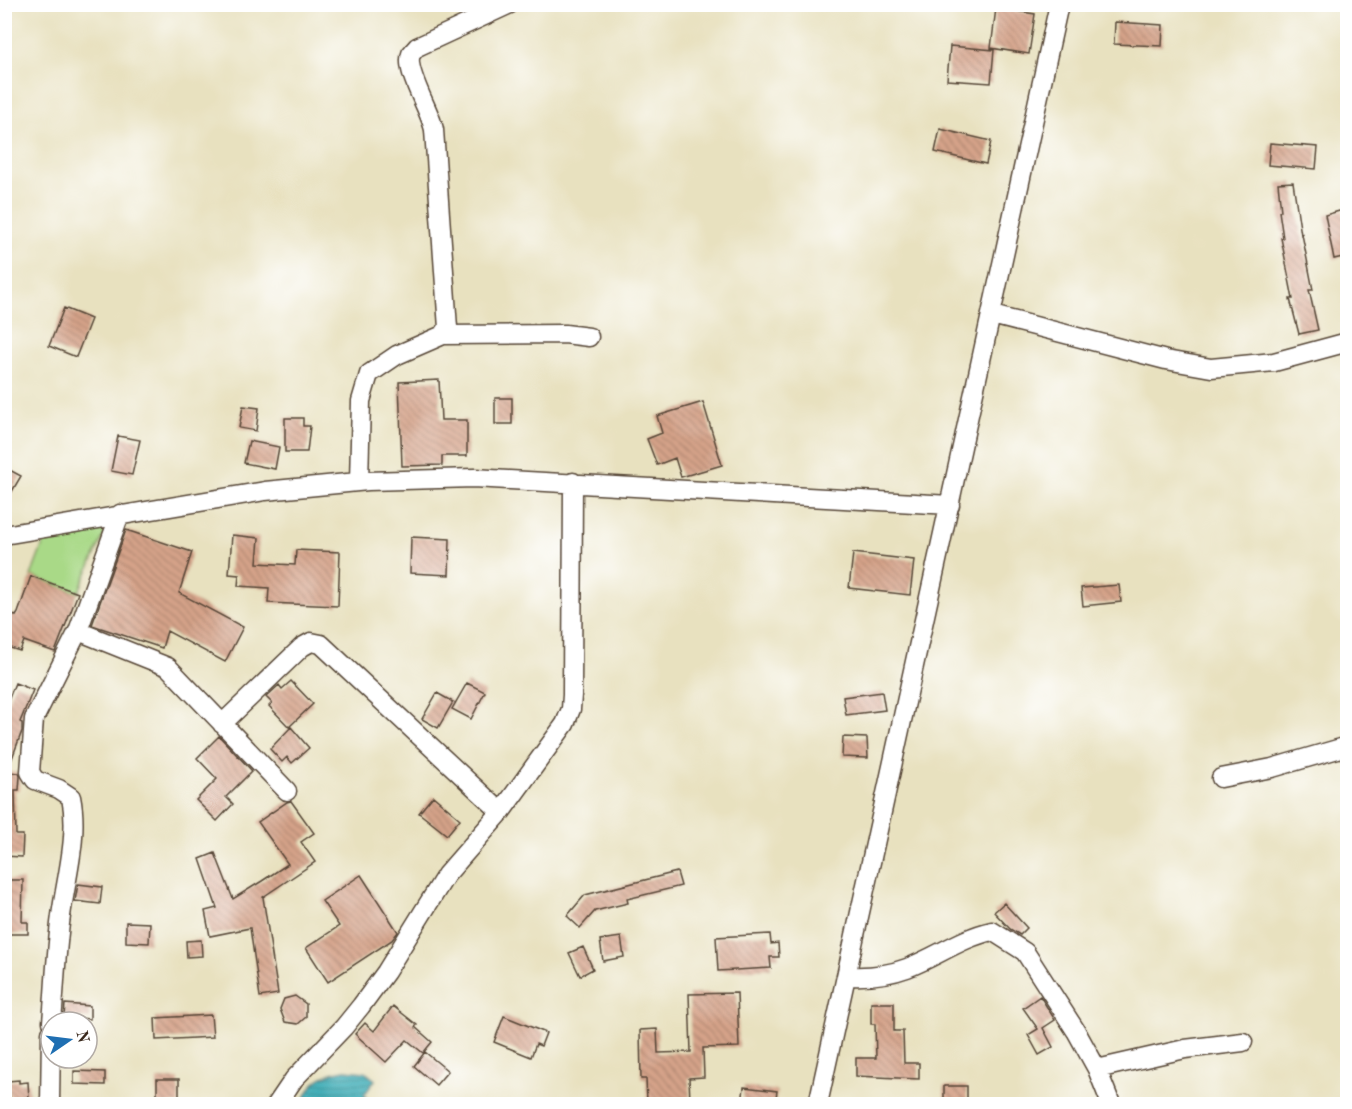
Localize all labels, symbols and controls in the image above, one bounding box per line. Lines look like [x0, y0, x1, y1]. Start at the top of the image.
north arrow [39, 1010, 99, 1070]
text: N [72, 1029, 91, 1045]

